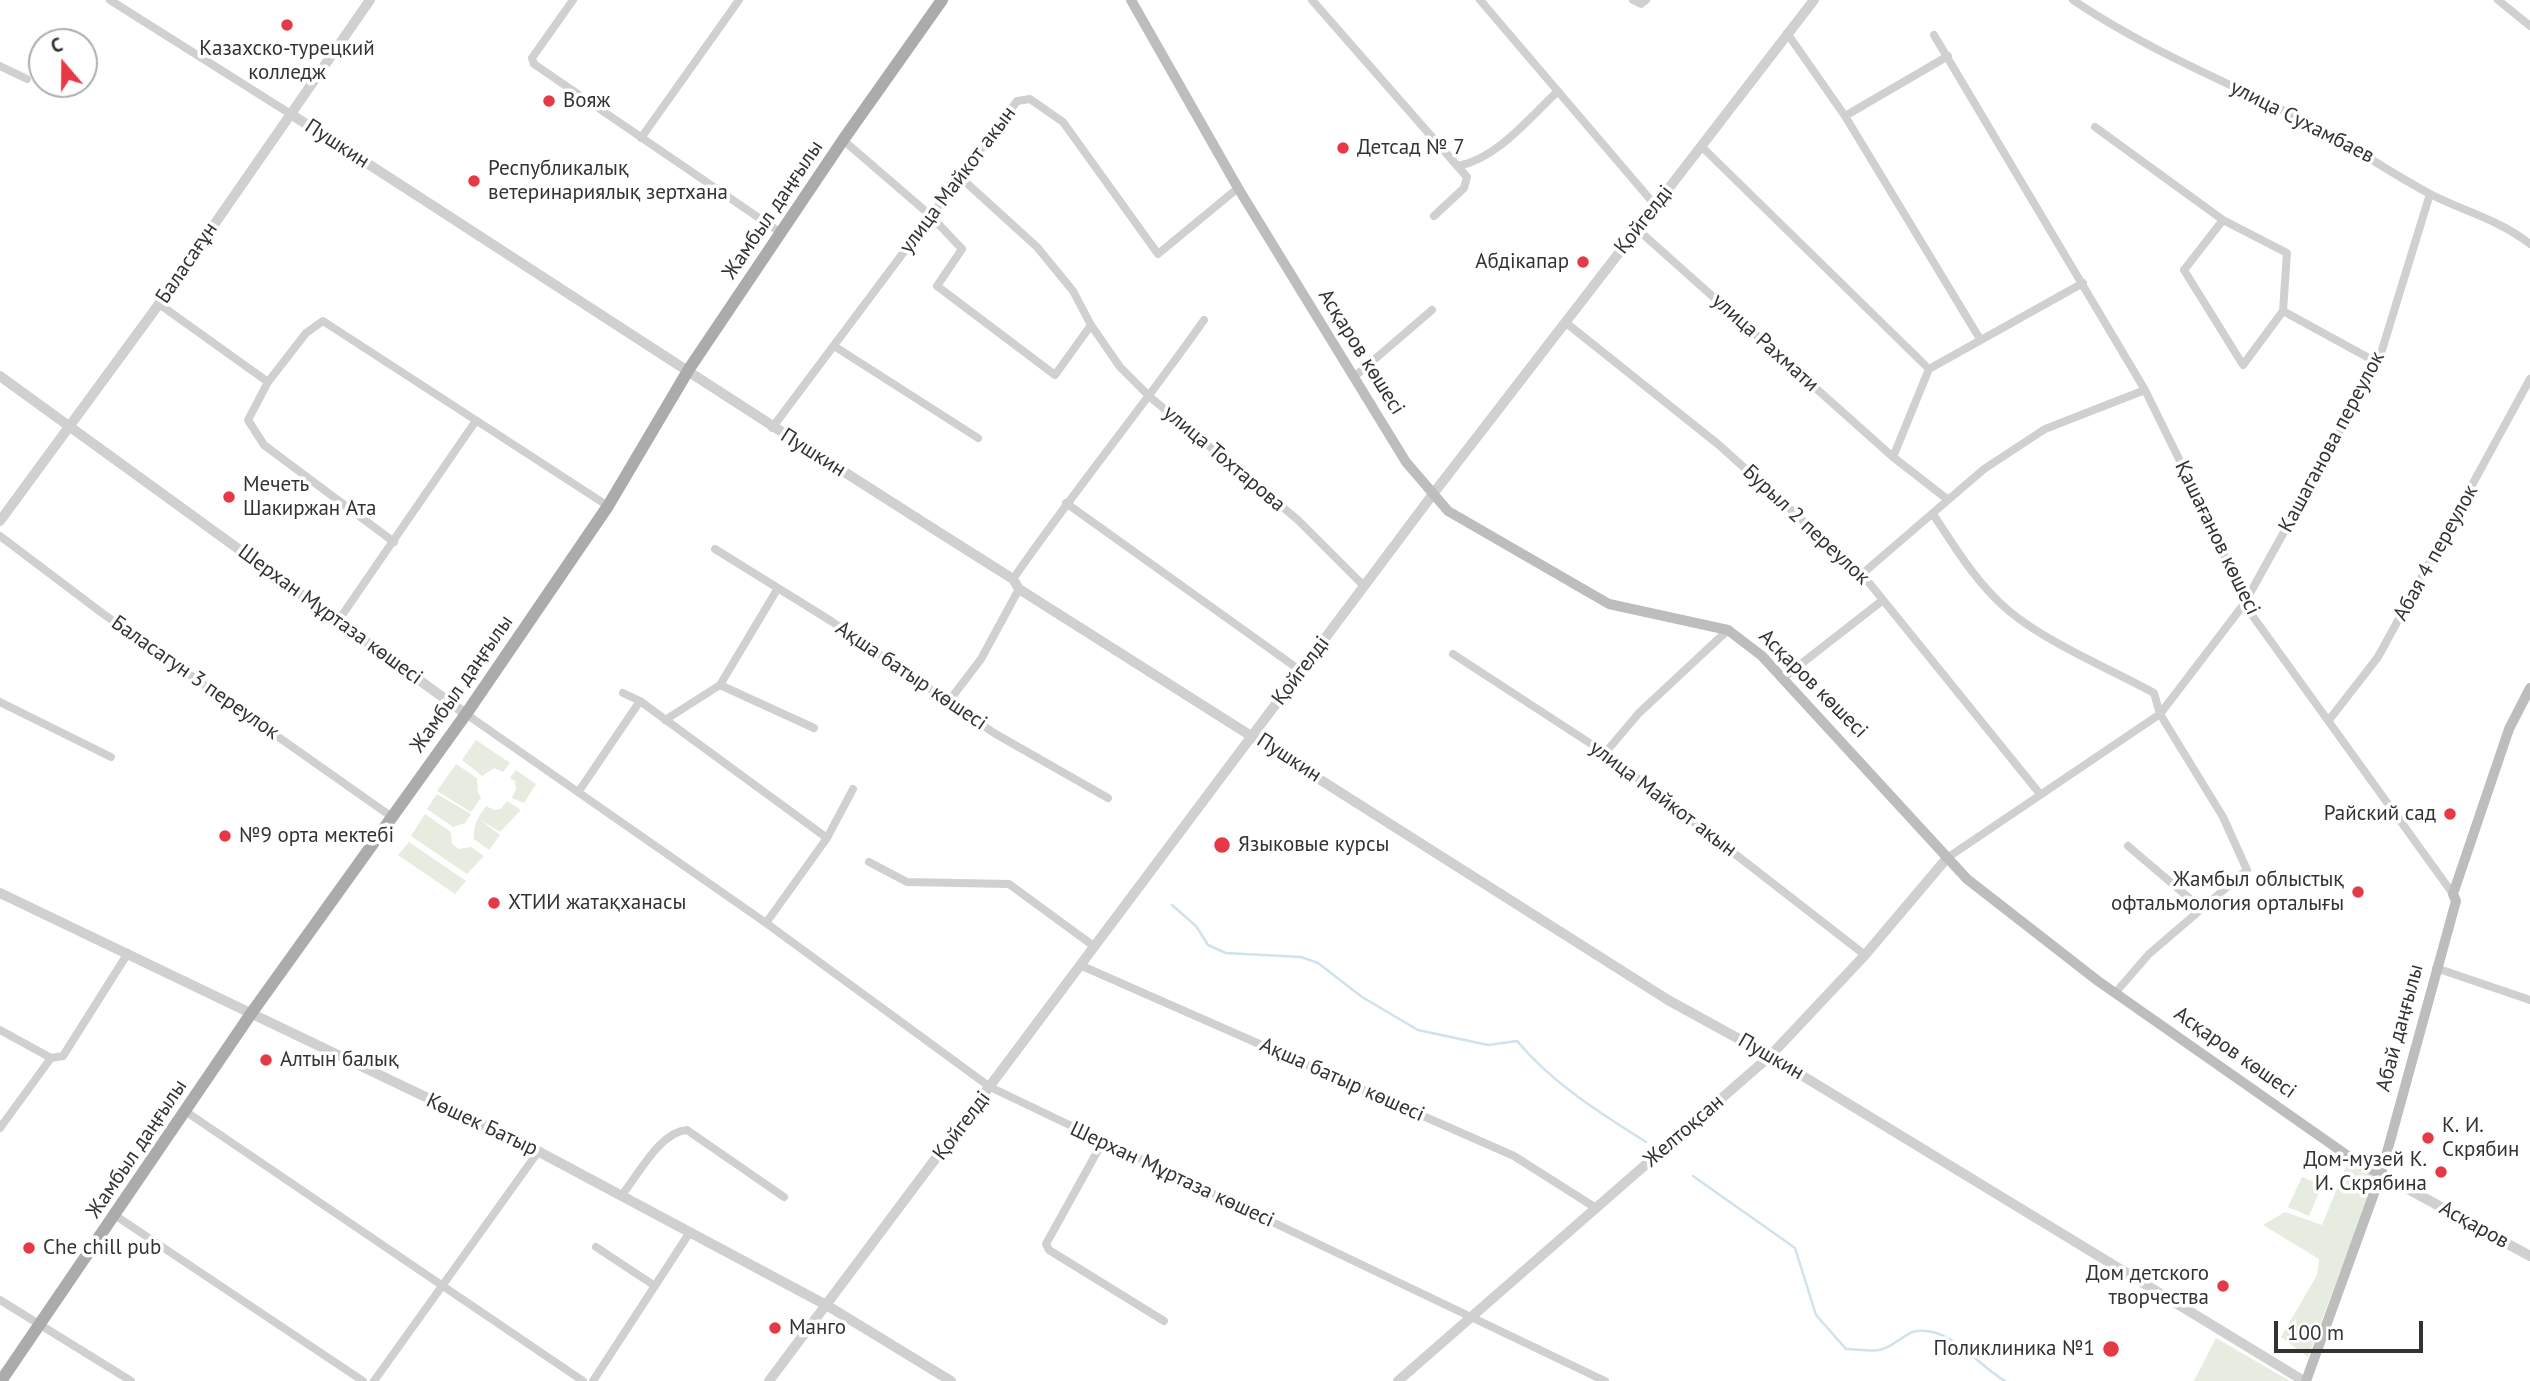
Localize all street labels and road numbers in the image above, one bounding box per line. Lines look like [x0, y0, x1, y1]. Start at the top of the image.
street label: улица Сухамбаев [2226, 75, 2378, 169]
street label: улица Майкот акын [894, 101, 1022, 259]
street label: Пушкин [300, 114, 374, 174]
street label: Жамбыл даңғылы [717, 136, 829, 284]
street label: Қойгелді [1609, 181, 1679, 259]
street label: Баласағұн [151, 218, 223, 308]
street label: Асқаров көшесі [1312, 285, 1410, 419]
street label: улица Рахмати [1706, 288, 1824, 398]
street label: Кашаганова переулок [2274, 347, 2390, 537]
street label: улица Тохтарова [1158, 401, 1290, 517]
street label: Пушкин [776, 423, 850, 483]
street label: Қашағанов көшесі [2169, 457, 2265, 619]
street label: Бурыл 2 переулок [1737, 460, 1875, 590]
street label: Абая 4 переулок [2388, 481, 2484, 625]
street label: Шерхан Мұртаза көшесі [233, 540, 427, 690]
street label: Баласагун 3 переулок [106, 611, 284, 745]
street label: Жамбыл даңғылы [405, 611, 519, 757]
street label: Ақша батыр көшесі [830, 616, 992, 736]
street label: Асқаров көшесі [1753, 624, 1873, 744]
street label: Қойгелді [1267, 631, 1335, 711]
street label: Пушкин [1252, 728, 1326, 788]
street label: улица Майкот акын [1584, 735, 1742, 863]
street label: Абай даңғылы [2371, 962, 2429, 1094]
street label: Асқаров көшесі [2169, 1002, 2301, 1104]
street label: Пушкин [1734, 1028, 1808, 1086]
street label: Ақша батыр көшесі [1256, 1032, 1428, 1128]
street label: Жамбыл даңғылы [81, 1075, 193, 1223]
street label: Қойгелді [928, 1086, 996, 1166]
street label: Көшек Батыр [422, 1088, 542, 1162]
street label: Желтоқсан [1639, 1089, 1729, 1173]
street label: Шерхан Мұртаза көшесі [1066, 1117, 1278, 1233]
street label: Асқаров [2435, 1196, 2513, 1254]

